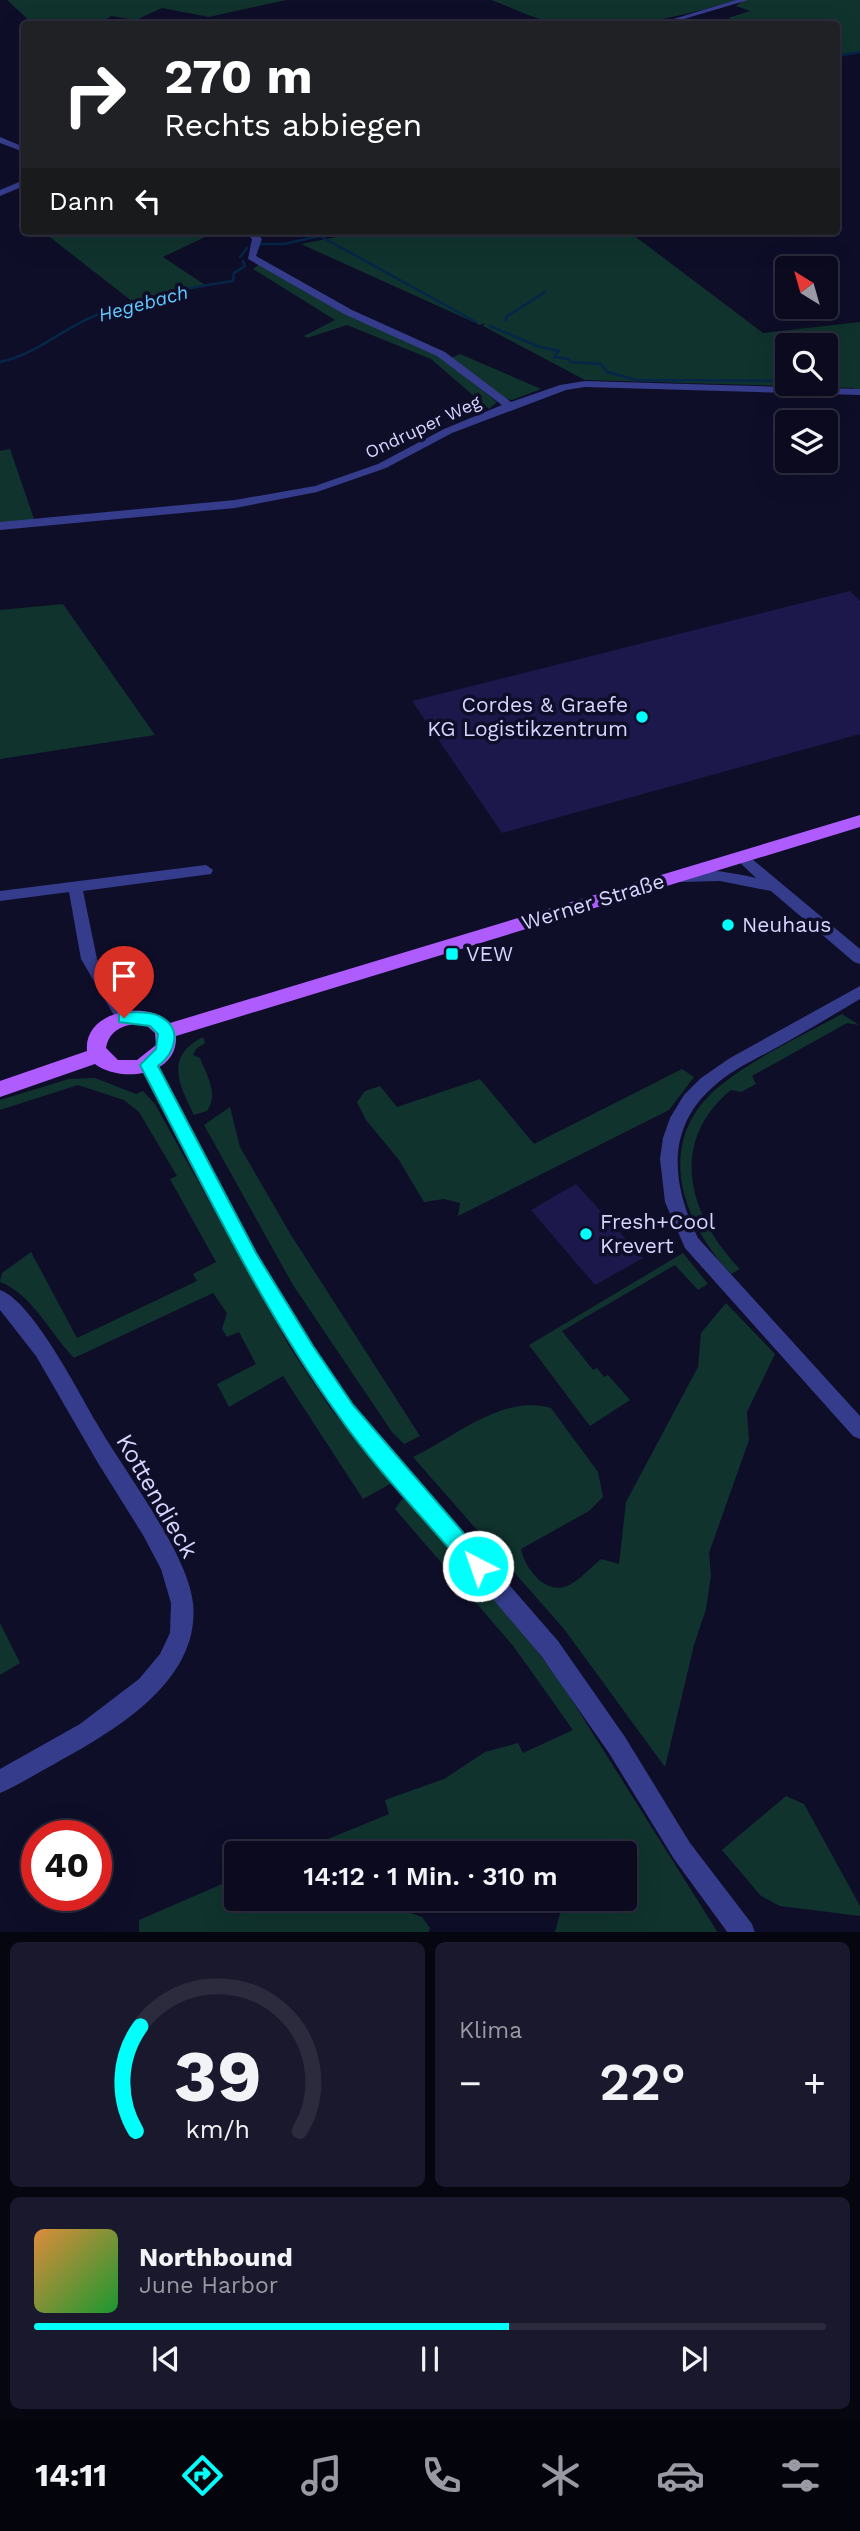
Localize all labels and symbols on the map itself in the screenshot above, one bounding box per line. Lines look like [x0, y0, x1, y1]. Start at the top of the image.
north arrow [775, 256, 838, 318]
water label: Hegebach [96, 280, 190, 326]
street label: Ondruper Weg [362, 390, 484, 463]
place label: Cordes & Graefe KG Logistikzentrum [427, 692, 628, 741]
marker: Cordes & Graefe KG Logistikzentrum [634, 709, 650, 725]
street label: Werner Straße [518, 868, 667, 935]
place label: Neuhaus [742, 912, 831, 937]
marker: Neuhaus [720, 917, 736, 933]
place label: VEW [466, 941, 513, 966]
pin [94, 946, 154, 1018]
marker: VEW [444, 946, 460, 962]
place label: Fresh+Cool Krevert [600, 1209, 716, 1258]
marker: Fresh+Cool Krevert [578, 1226, 594, 1242]
street label: Kottendieck [110, 1429, 204, 1563]
position arrow [441, 1529, 515, 1603]
speed limit sign: 40 [21, 1820, 112, 1911]

